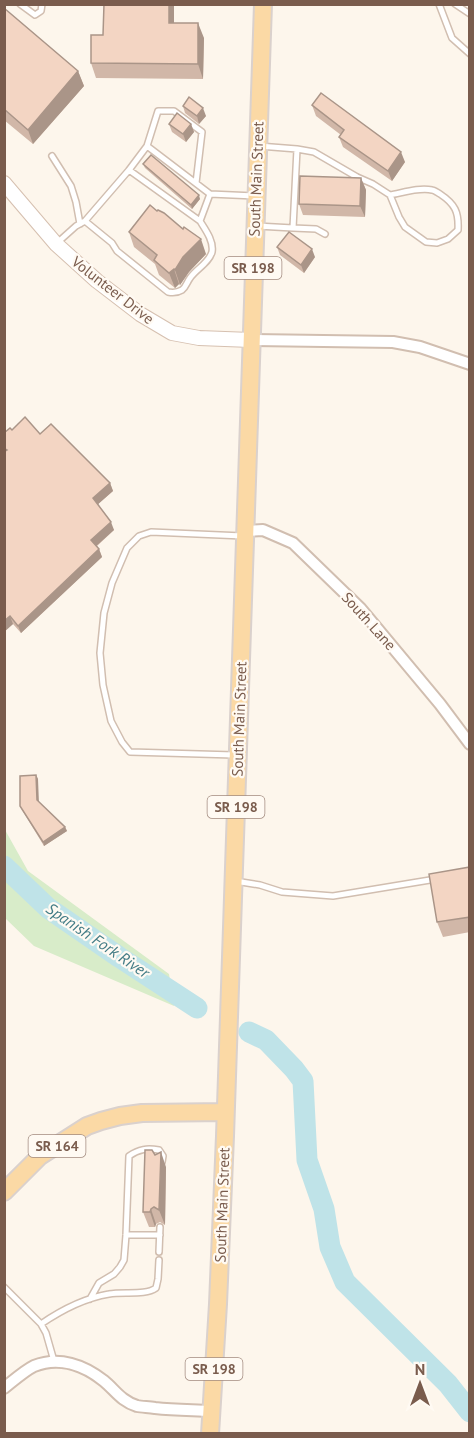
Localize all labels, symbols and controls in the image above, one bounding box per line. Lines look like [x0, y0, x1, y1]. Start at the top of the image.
street label: South Main Street [244, 121, 268, 237]
street label: Volunteer Drive [67, 251, 158, 328]
road number: SR 198 [224, 257, 282, 279]
street label: South Lane [338, 588, 400, 654]
street label: South Main Street [227, 661, 251, 777]
road number: SR 198 [208, 796, 264, 818]
water label: Spanish Fork River [43, 898, 155, 983]
road number: SR 164 [28, 1135, 86, 1157]
street label: South Main Street [210, 1147, 234, 1263]
north arrow [390, 1354, 450, 1414]
road number: SR 198 [186, 1358, 242, 1380]
text: N [415, 1359, 425, 1379]

